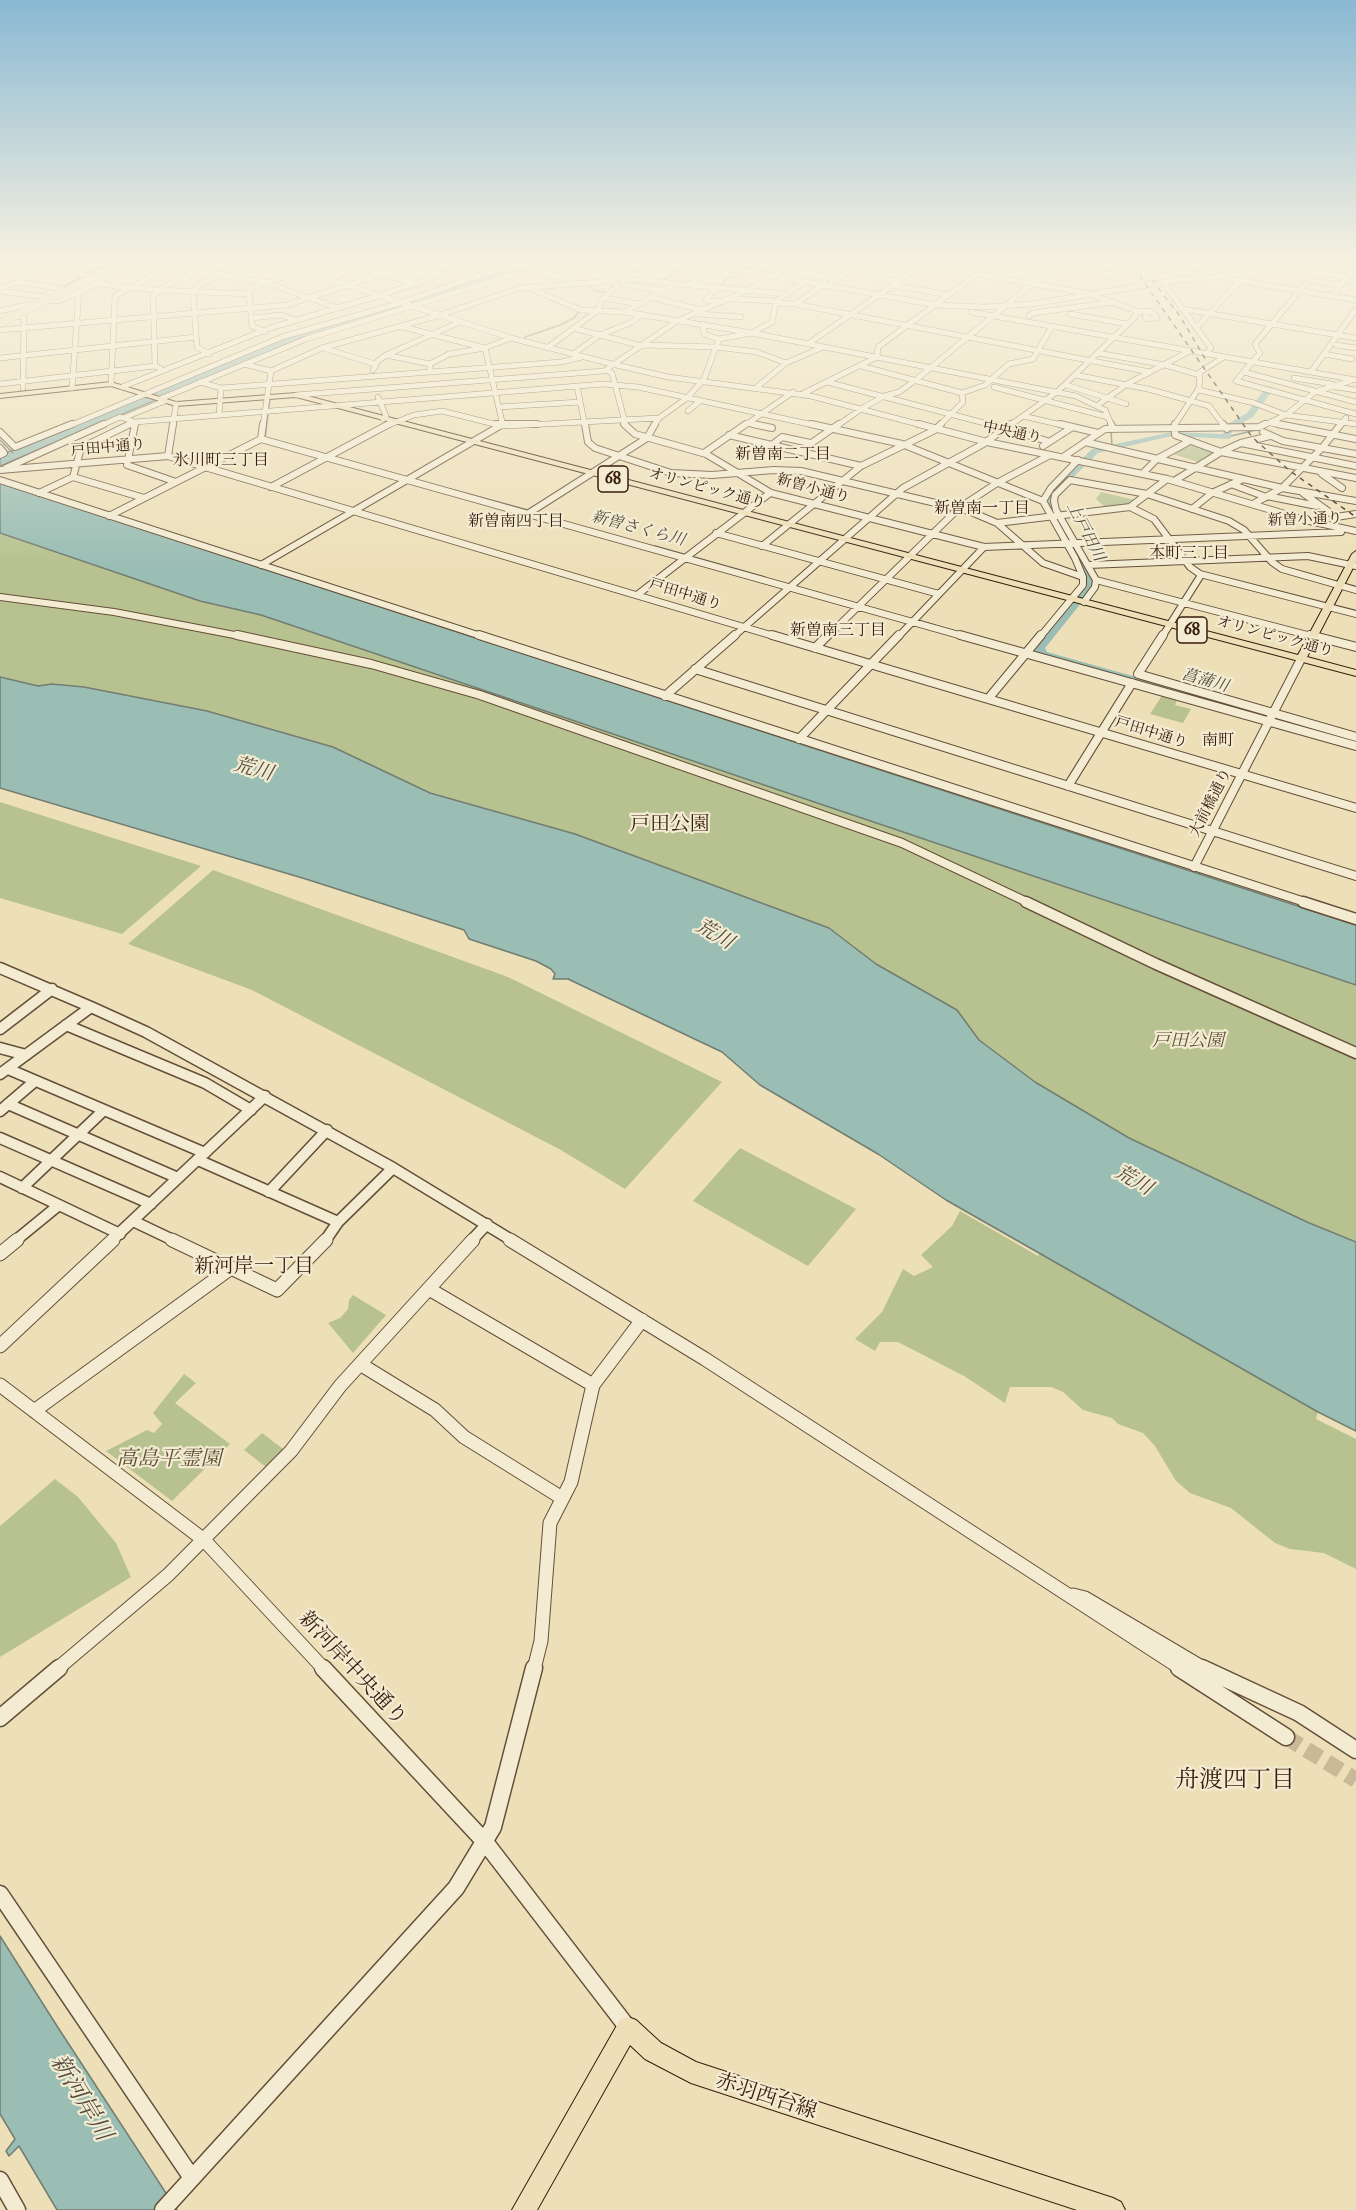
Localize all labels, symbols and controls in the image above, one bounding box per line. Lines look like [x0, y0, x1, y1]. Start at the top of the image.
street label: 中央通り [981, 418, 1043, 448]
street label: 戸田中通り [70, 436, 146, 460]
district label: 新曽南二丁目 [735, 445, 831, 465]
district label: 氷川町三丁目 [173, 451, 269, 471]
street label: オリンピック通り [647, 465, 767, 513]
road number: 68 [598, 466, 628, 492]
street label: 新曽小通り [774, 471, 852, 507]
district label: 新曽南一丁目 [934, 499, 1030, 519]
water label: 上戸田川 [1062, 499, 1108, 565]
water label: 新曽さくら川 [589, 507, 687, 551]
street label: 新曽小通り [1267, 510, 1343, 530]
district label: 新曽南四丁目 [468, 512, 564, 532]
district label: 本町三丁目 [1149, 544, 1229, 564]
street label: 戸田中通り [647, 575, 723, 615]
street label: オリンピック通り [1215, 613, 1335, 661]
road number: 68 [1177, 617, 1207, 643]
district label: 新曽南三丁目 [790, 621, 886, 641]
water label: 菖蒲川 [1179, 665, 1231, 697]
street label: 戸田中通り [1113, 713, 1189, 753]
district label: 南町 [1202, 731, 1234, 751]
water label: 荒川 [231, 753, 275, 787]
street label: 大前橋通り [1186, 766, 1236, 840]
district label: 戸田公園 [630, 813, 710, 837]
water label: 荒川 [691, 915, 737, 955]
park label: 戸田公園 [1152, 1031, 1224, 1053]
water label: 荒川 [1110, 1161, 1156, 1201]
district label: 新河岸一丁目 [194, 1255, 314, 1279]
park label: 高島平霊園 [117, 1447, 221, 1473]
street label: 新河岸中央通り [293, 1607, 411, 1731]
district label: 舟渡四丁目 [1175, 1767, 1295, 1795]
water label: 新河岸川 [43, 2049, 117, 2147]
street label: 赤羽西台線 [712, 2069, 820, 2125]

